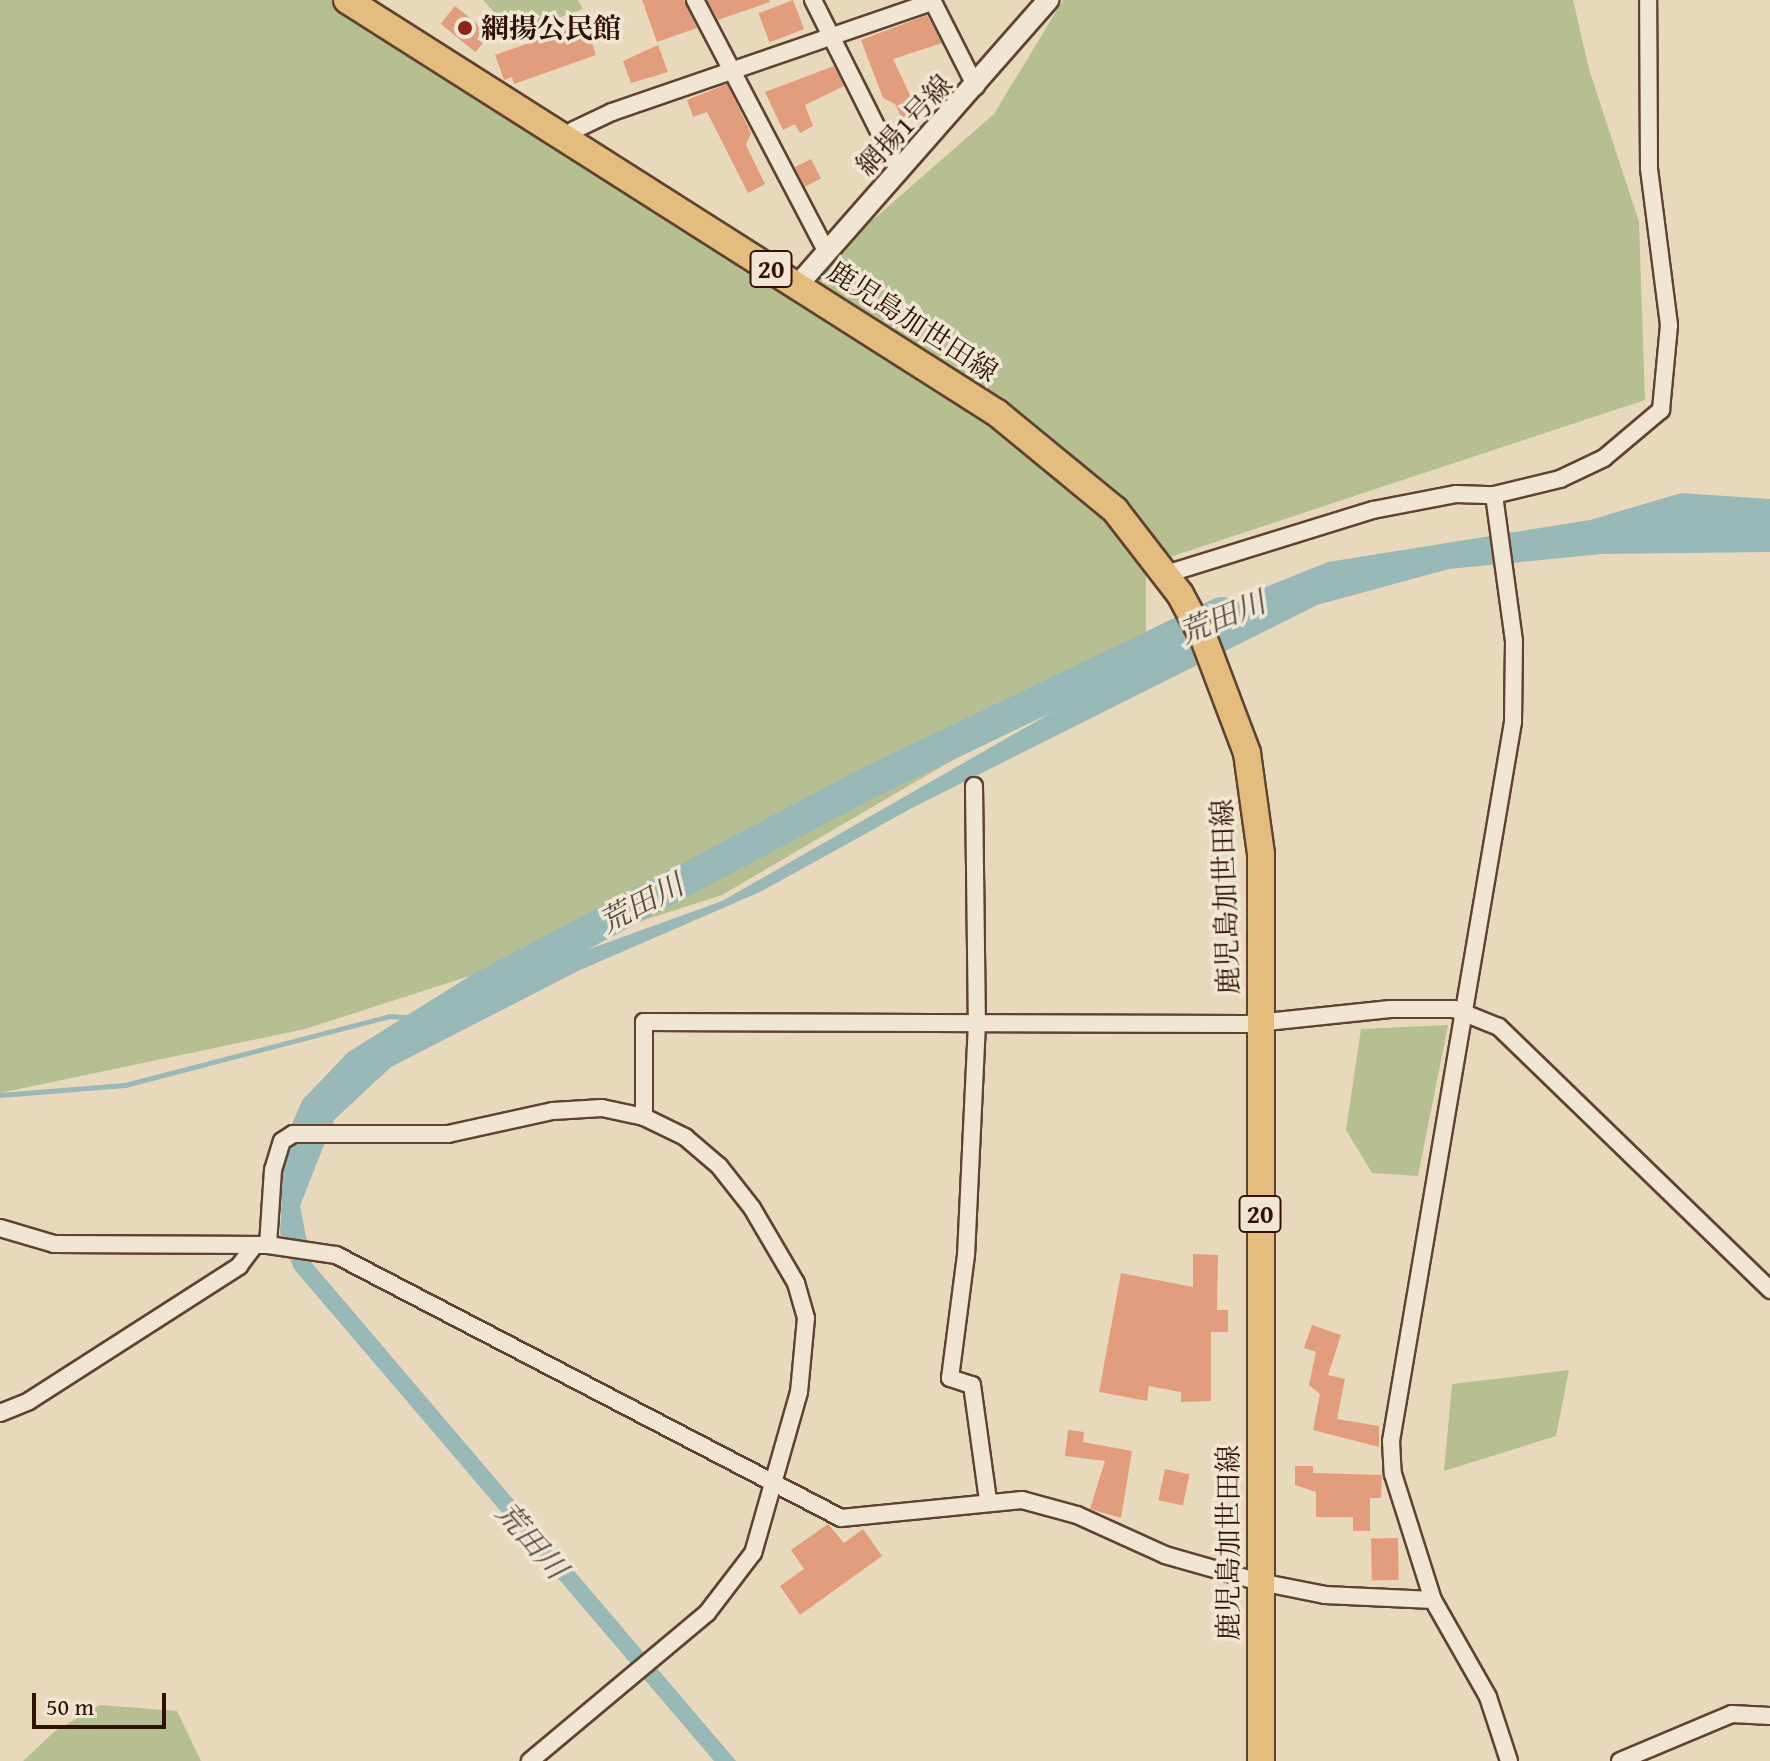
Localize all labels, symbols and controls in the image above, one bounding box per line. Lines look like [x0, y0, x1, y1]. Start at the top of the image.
place label: 網揚公民館 [481, 11, 621, 45]
marker: 網揚公民館 [456, 19, 474, 37]
street label: 網揚1号線 [849, 68, 959, 182]
road number: 20 [749, 247, 793, 291]
street label: 鹿児島加世田線 [822, 254, 1004, 388]
water label: 荒田川 [1174, 583, 1270, 651]
street label: 鹿児島加世田線 [1205, 798, 1245, 996]
water label: 荒田川 [593, 866, 689, 940]
road number: 20 [1238, 1192, 1282, 1236]
street label: 鹿児島加世田線 [1211, 1445, 1245, 1641]
water label: 荒田川 [489, 1494, 575, 1586]
scale bar [36, 1677, 170, 1727]
text: 50 m [46, 1689, 94, 1724]

